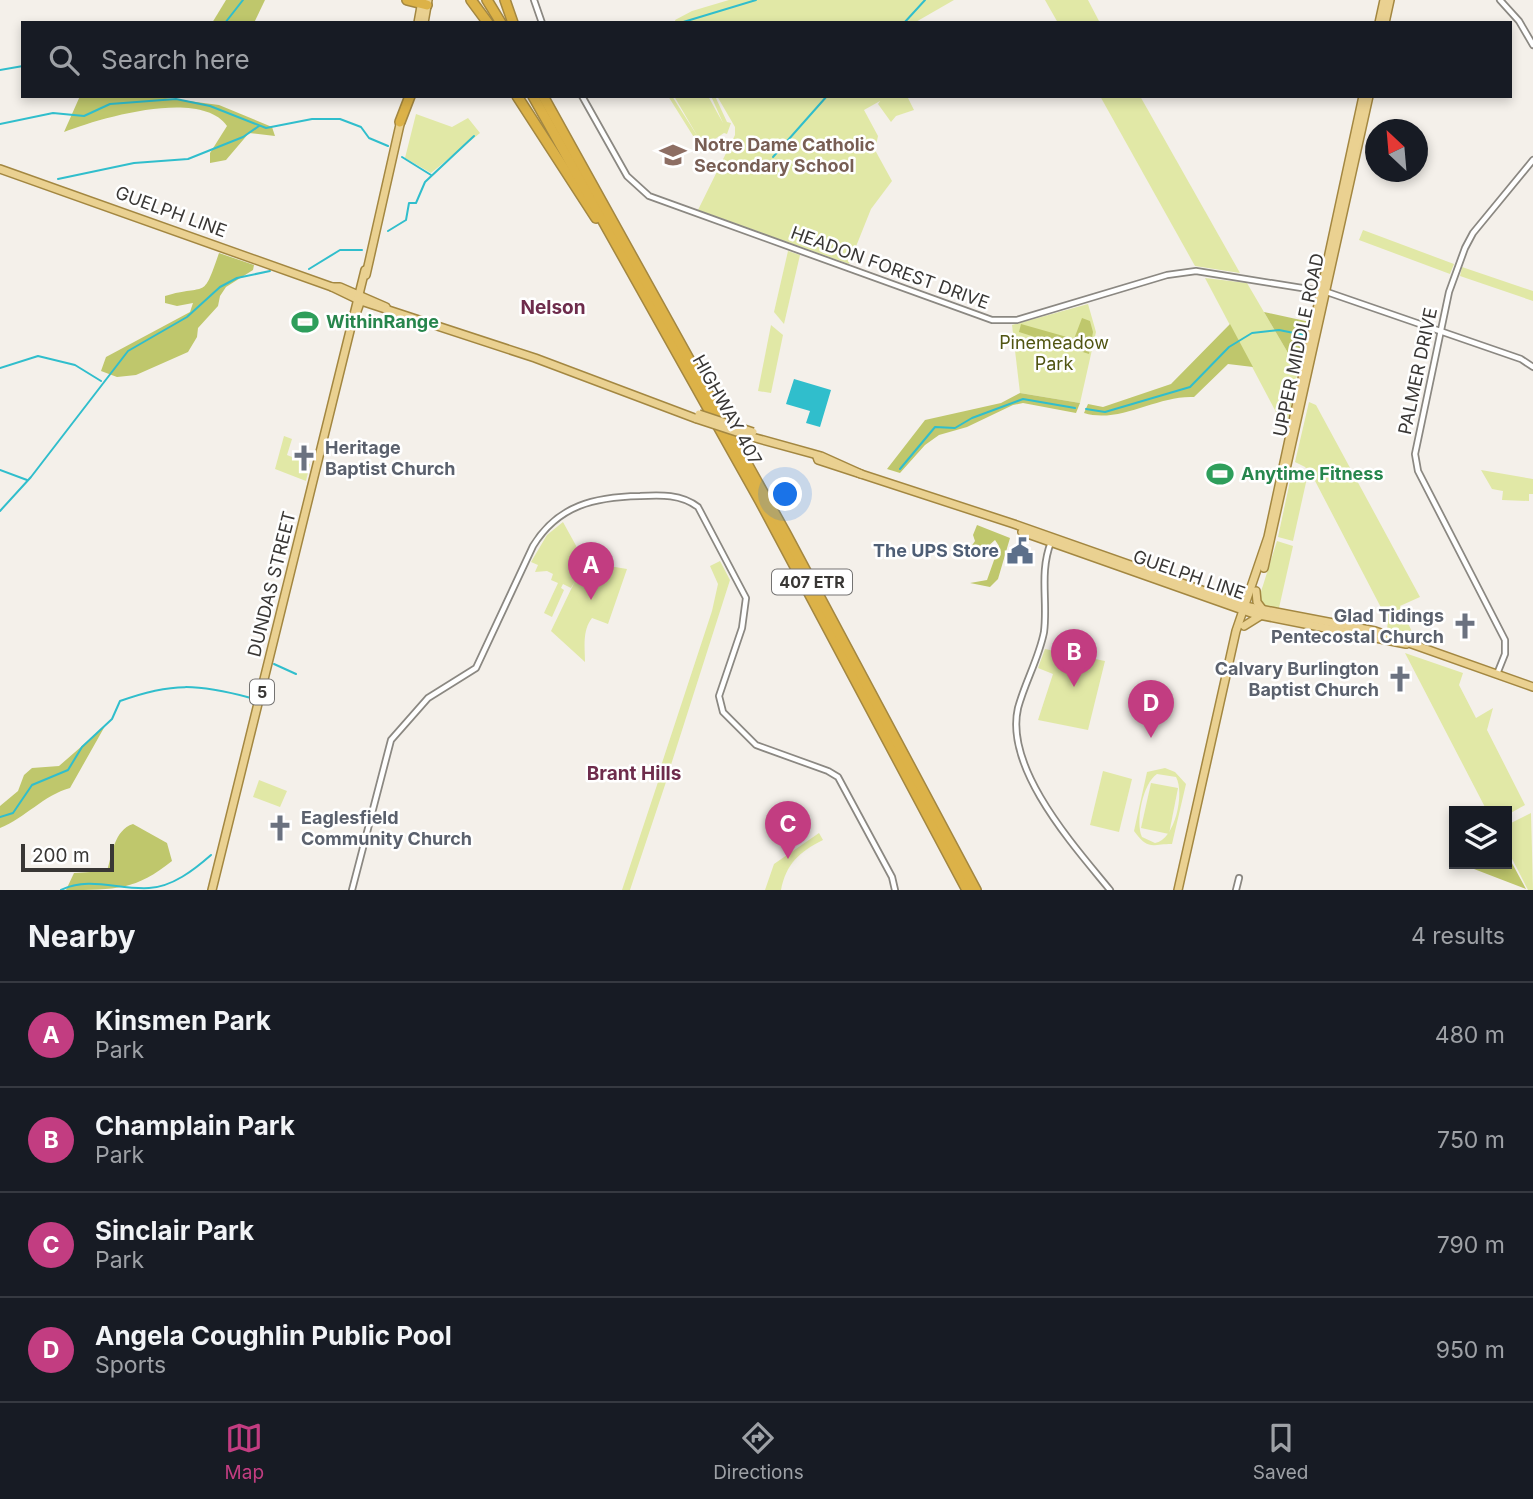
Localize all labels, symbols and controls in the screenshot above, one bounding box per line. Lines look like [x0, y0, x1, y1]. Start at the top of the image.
search box [21, 21, 1512, 98]
icon: search [45, 41, 83, 79]
text: Search here [101, 44, 250, 75]
north arrow [1365, 119, 1428, 182]
place label: Notre Dame Catholic Secondary School [694, 134, 875, 176]
school or university icon: Notre Dame Catholic Secondary School [658, 140, 688, 170]
street label: GUELPH LINE [113, 182, 230, 241]
street label: HEADON FOREST DRIVE [788, 222, 992, 313]
street label: UPPER MIDDLE ROAD [1269, 251, 1328, 439]
district label: Nelson [520, 296, 586, 319]
street label: PALMER DRIVE [1394, 306, 1441, 436]
sports icon: WithinRange [290, 307, 320, 337]
place label: WithinRange [326, 311, 439, 332]
park label: Pinemeadow Park [999, 332, 1109, 374]
street label: HIGHWAY 407 [688, 351, 766, 469]
place label: Heritage Baptist Church [325, 437, 456, 479]
church icon: Heritage Baptist Church [289, 443, 319, 473]
sports icon: Anytime Fitness [1205, 459, 1235, 489]
place label: Anytime Fitness [1241, 463, 1384, 484]
your location [768, 477, 802, 511]
street label: DUNDAS STREET [243, 509, 300, 659]
public building icon: The UPS Store [1005, 536, 1035, 566]
place label: The UPS Store [873, 540, 999, 561]
pin: A [568, 542, 614, 600]
street label: GUELPH LINE [1130, 546, 1248, 604]
road number: 407 ETR [772, 569, 852, 594]
place label: Glad Tidings Pentecostal Church [1271, 605, 1444, 647]
church icon: Glad Tidings Pentecostal Church [1450, 611, 1480, 641]
pin: B [1051, 629, 1097, 687]
place label: Calvary Burlington Baptist Church [1215, 658, 1379, 700]
church icon: Calvary Burlington Baptist Church [1385, 664, 1415, 694]
road number: 5 [250, 680, 274, 705]
pin: D [1128, 680, 1174, 738]
district label: Brant Hills [587, 762, 681, 785]
pin: C [765, 801, 811, 859]
map controls [1449, 806, 1512, 869]
button: layers [1449, 806, 1512, 869]
place label: Eaglesfield Community Church [301, 807, 472, 849]
church icon: Eaglesfield Community Church [265, 813, 295, 843]
scale bar [21, 841, 114, 873]
text: 200 m [32, 844, 90, 867]
text: Nearby [28, 918, 136, 954]
text: 4 results [1411, 922, 1505, 950]
text: Kinsmen Park [95, 1005, 271, 1036]
text: A [42, 1021, 60, 1049]
text: 480 m [1435, 1021, 1505, 1049]
text: Park [95, 1036, 144, 1064]
text: Champlain Park [95, 1110, 295, 1141]
text: B [43, 1126, 59, 1154]
text: 750 m [1437, 1126, 1505, 1154]
text: Park [95, 1141, 144, 1169]
text: Sinclair Park [95, 1215, 254, 1246]
text: C [42, 1231, 60, 1259]
text: 790 m [1437, 1231, 1505, 1259]
text: Park [95, 1246, 144, 1274]
text: Angela Coughlin Public Pool [95, 1320, 452, 1351]
text: D [43, 1336, 59, 1364]
text: 950 m [1436, 1336, 1505, 1364]
text: Sports [95, 1351, 166, 1379]
tab: Map [225, 1419, 264, 1484]
tab: Directions [713, 1419, 804, 1484]
tab: Saved [1253, 1419, 1308, 1484]

